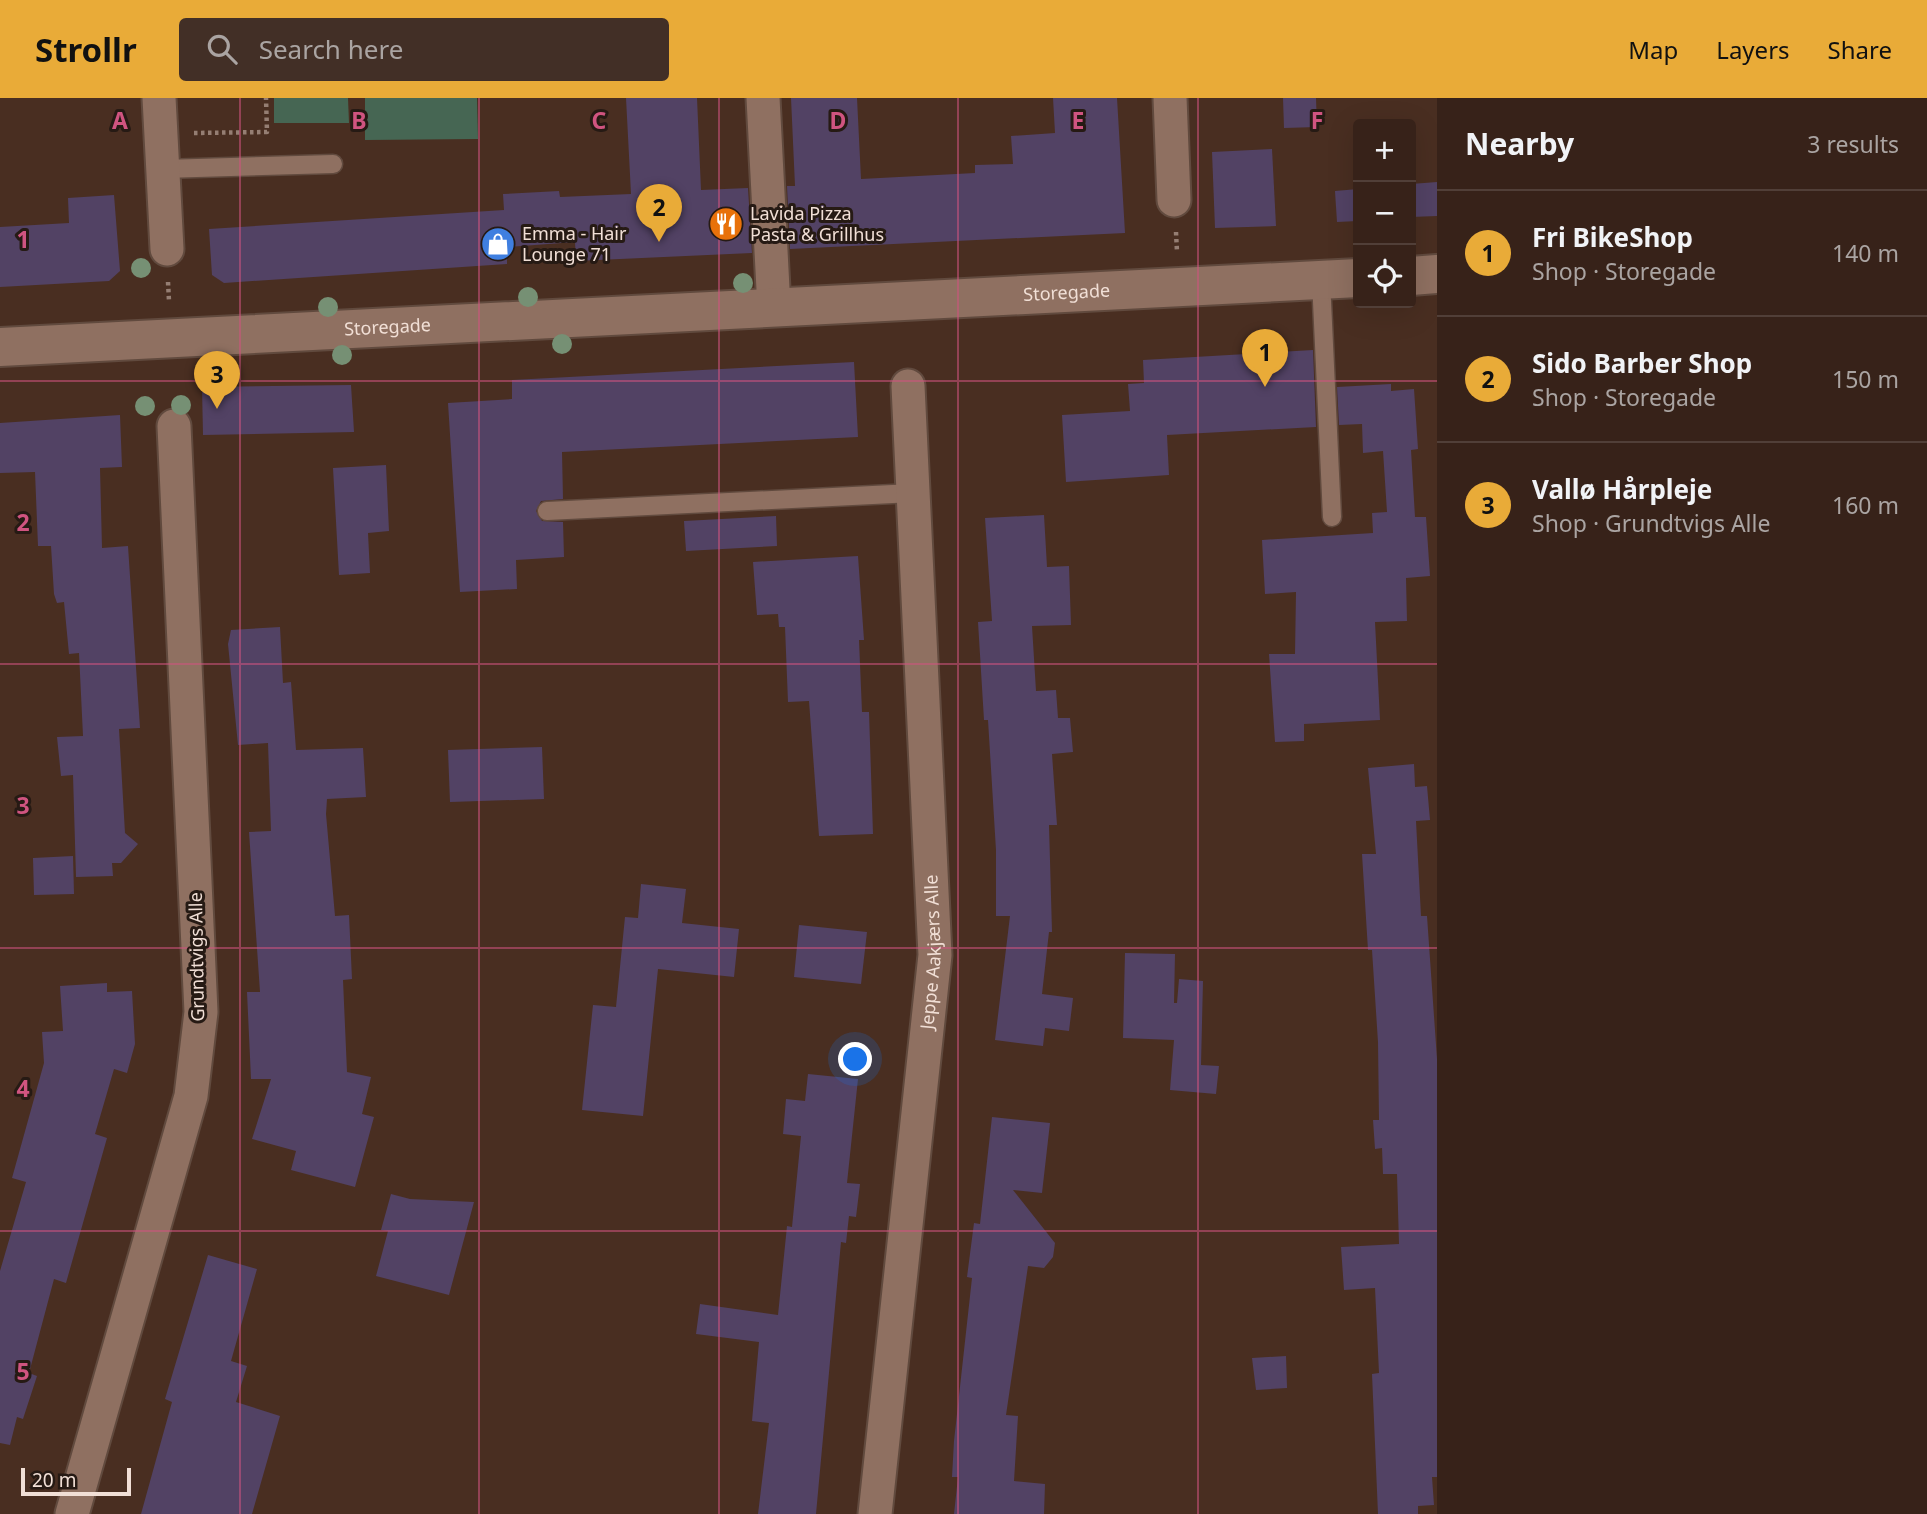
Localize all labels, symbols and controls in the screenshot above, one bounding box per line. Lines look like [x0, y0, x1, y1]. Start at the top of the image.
search box [179, 18, 669, 81]
text: Strollr [35, 27, 137, 72]
icon: search [203, 30, 241, 68]
text: Search here [259, 31, 403, 67]
text: Map [1628, 33, 1678, 66]
text: Layers [1716, 33, 1790, 66]
text: Share [1828, 33, 1892, 66]
text: A [112, 104, 128, 136]
text: B [351, 104, 367, 136]
text: C [592, 104, 607, 136]
text: D [830, 104, 846, 136]
text: E [1072, 104, 1084, 136]
text: F [1311, 104, 1323, 136]
map controls [1353, 119, 1416, 308]
button: + [1353, 119, 1416, 182]
text: Nearby [1465, 123, 1574, 164]
text: 3 results [1807, 128, 1899, 160]
button: − [1353, 182, 1416, 245]
pin: 2 [636, 184, 682, 242]
place label: Lavida Pizza Pasta & Grillhus [750, 201, 884, 246]
restaurant icon: Lavida Pizza Pasta & Grillhus [707, 205, 745, 243]
text: Fri BikeShop [1532, 219, 1693, 255]
place label: Emma - Hair Lounge 71 [522, 221, 627, 266]
text: 1 [16, 223, 30, 255]
shop icon: Emma - Hair Lounge 71 [479, 225, 517, 263]
text: 1 [1481, 237, 1495, 269]
text: 140 m [1832, 237, 1899, 269]
button: locate [1353, 245, 1416, 308]
text: Shop · Storegade [1532, 255, 1716, 287]
street label: Storegade [1023, 278, 1111, 306]
street label: Storegade [343, 312, 431, 341]
pin: 1 [1242, 329, 1288, 387]
text: Sido Barber Shop [1532, 345, 1752, 381]
pin: 3 [194, 351, 240, 409]
text: 2 [1481, 363, 1495, 395]
text: 150 m [1832, 363, 1899, 395]
text: Shop · Storegade [1532, 381, 1716, 413]
text: Vallø Hårpleje [1532, 471, 1712, 507]
text: 3 [1481, 489, 1495, 521]
text: 160 m [1832, 489, 1899, 521]
text: 2 [16, 506, 30, 538]
text: Shop · Grundtvigs Alle [1532, 507, 1770, 539]
text: 3 [16, 789, 30, 821]
street label: Jeppe Aakjærs Alle [914, 874, 946, 1033]
street label: Grundtvigs Alle [183, 892, 209, 1022]
your location [838, 1042, 872, 1076]
text: 4 [16, 1072, 30, 1104]
text: 5 [16, 1355, 30, 1387]
scale bar [21, 1465, 131, 1497]
text: 20 m [32, 1467, 76, 1493]

